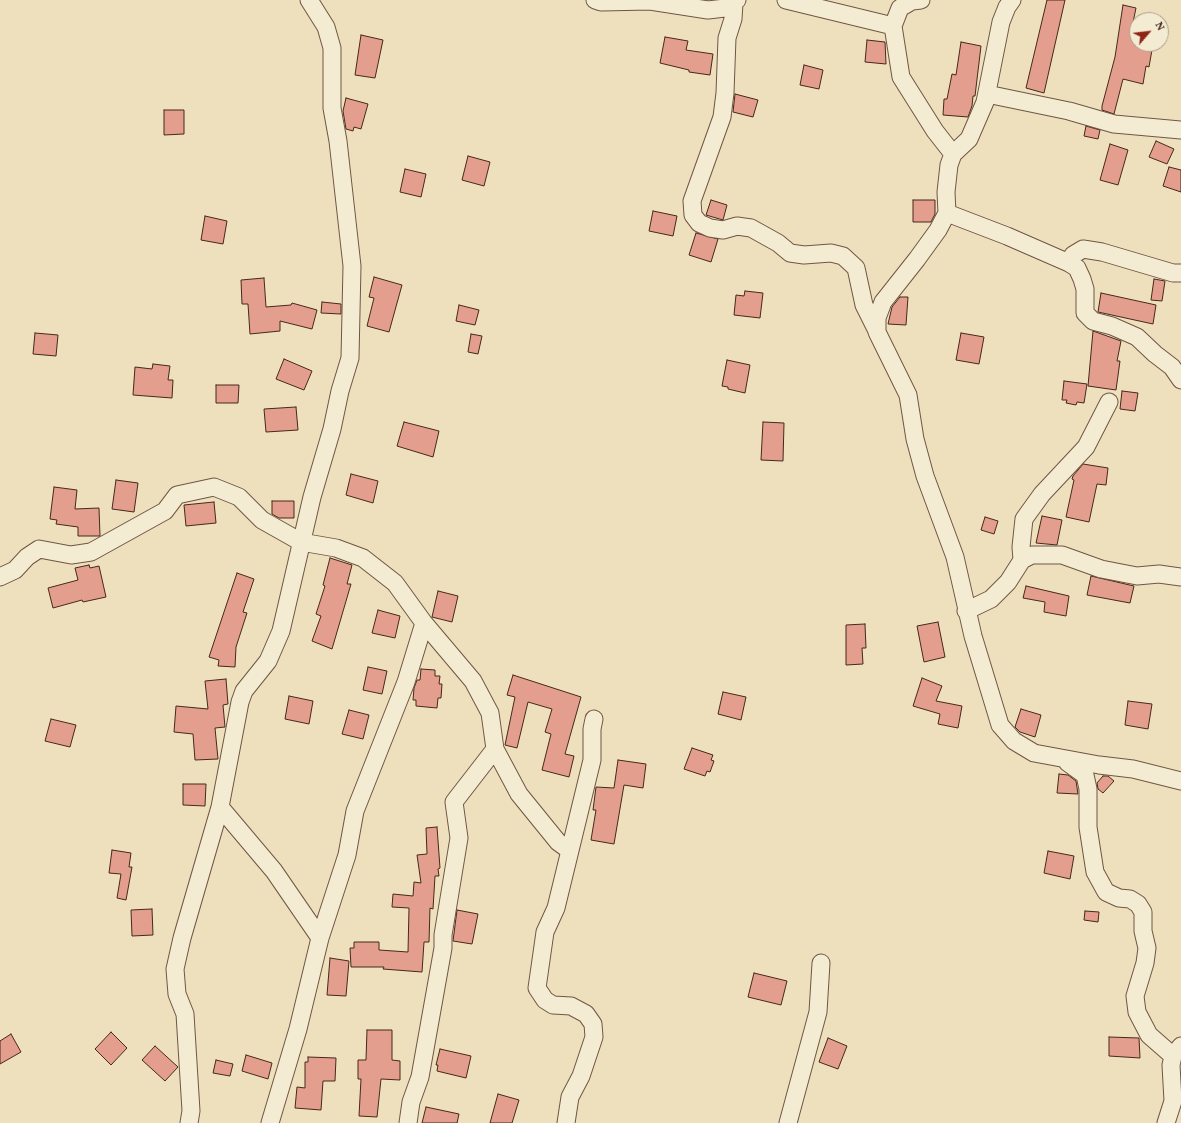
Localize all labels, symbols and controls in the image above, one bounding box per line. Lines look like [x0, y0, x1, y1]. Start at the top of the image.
north arrow [1129, 12, 1169, 52]
text: N [1151, 20, 1168, 34]

